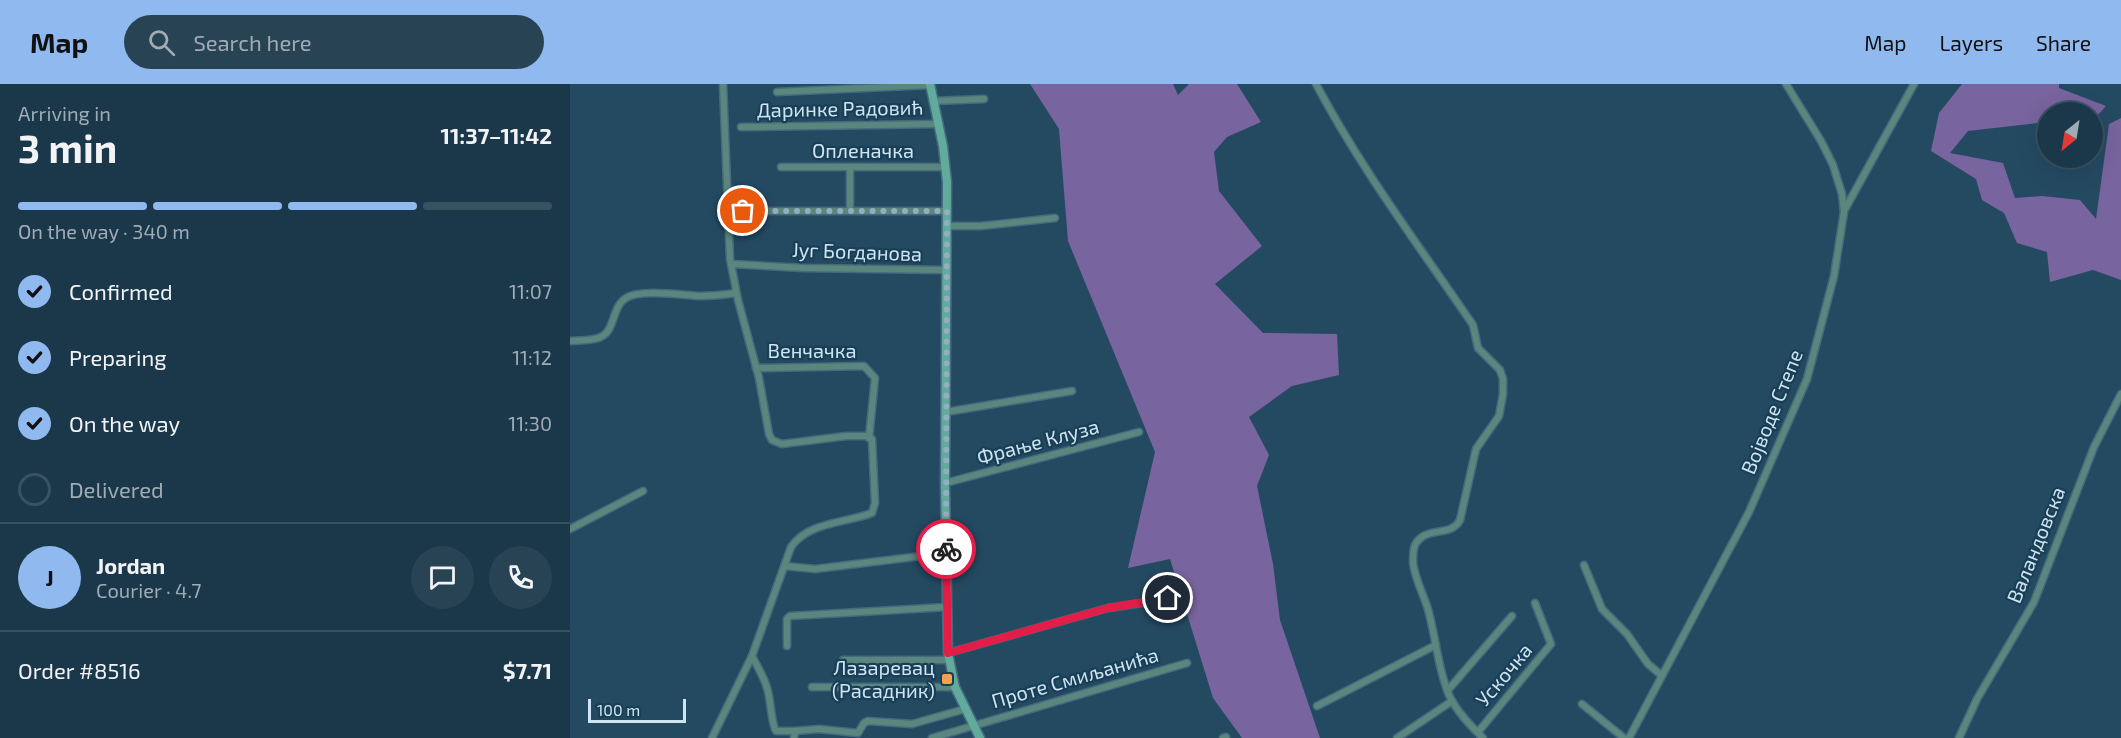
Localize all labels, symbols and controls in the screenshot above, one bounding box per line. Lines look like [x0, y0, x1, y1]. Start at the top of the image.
search box [124, 15, 544, 69]
text: Map [30, 25, 88, 59]
icon: search [145, 26, 178, 59]
text: Search here [193, 29, 312, 55]
text: Map [1864, 30, 1906, 55]
text: Layers [1939, 30, 2003, 55]
text: Share [2036, 30, 2091, 55]
street label: Даринке Радовић [757, 95, 923, 121]
text: Arriving in [18, 101, 111, 125]
north arrow [2037, 102, 2103, 168]
map controls [2037, 102, 2103, 168]
text: 11:37–11:42 [441, 122, 552, 148]
text: 3 min [18, 124, 117, 171]
street label: Опленачка [812, 138, 914, 162]
pin [717, 185, 768, 236]
icon: bag [726, 194, 759, 227]
text: On the way · 340 m [18, 219, 190, 243]
street label: Југ Богданова [791, 237, 923, 266]
icon: check [18, 275, 51, 308]
text: Confirmed [69, 278, 173, 304]
text: 11:07 [509, 279, 552, 303]
street label: Венчачка [768, 338, 856, 362]
icon: check [18, 341, 51, 374]
text: Preparing [69, 344, 167, 370]
text: 11:12 [512, 345, 552, 369]
street label: Војводе Степе [1735, 346, 1807, 477]
icon: check [18, 407, 51, 440]
text: On the way [69, 410, 180, 436]
text: 11:30 [508, 411, 552, 435]
street label: Фрање Клуза [974, 413, 1102, 470]
text: Delivered [69, 476, 164, 502]
street label: Валандовска [2001, 483, 2069, 606]
courier [916, 519, 976, 579]
icon: bike [930, 533, 963, 566]
button: chat [411, 546, 474, 609]
button: phone [489, 546, 552, 609]
text: Jordan [96, 552, 165, 578]
text: J [45, 564, 54, 590]
pin [1142, 572, 1193, 623]
text: Courier · 4.7 [96, 578, 202, 602]
icon: home [1151, 581, 1184, 614]
street label: Ускочка [1470, 638, 1536, 711]
street label: Проте Смиљанића [989, 642, 1161, 712]
place label: Лазаревац (Расадник) [832, 655, 935, 702]
text: Order #8516 [18, 657, 141, 683]
text: $7.71 [503, 657, 552, 683]
marker: Лазаревац (Расадник) [940, 672, 954, 686]
scale bar [588, 696, 686, 724]
text: 100 m [597, 700, 640, 719]

